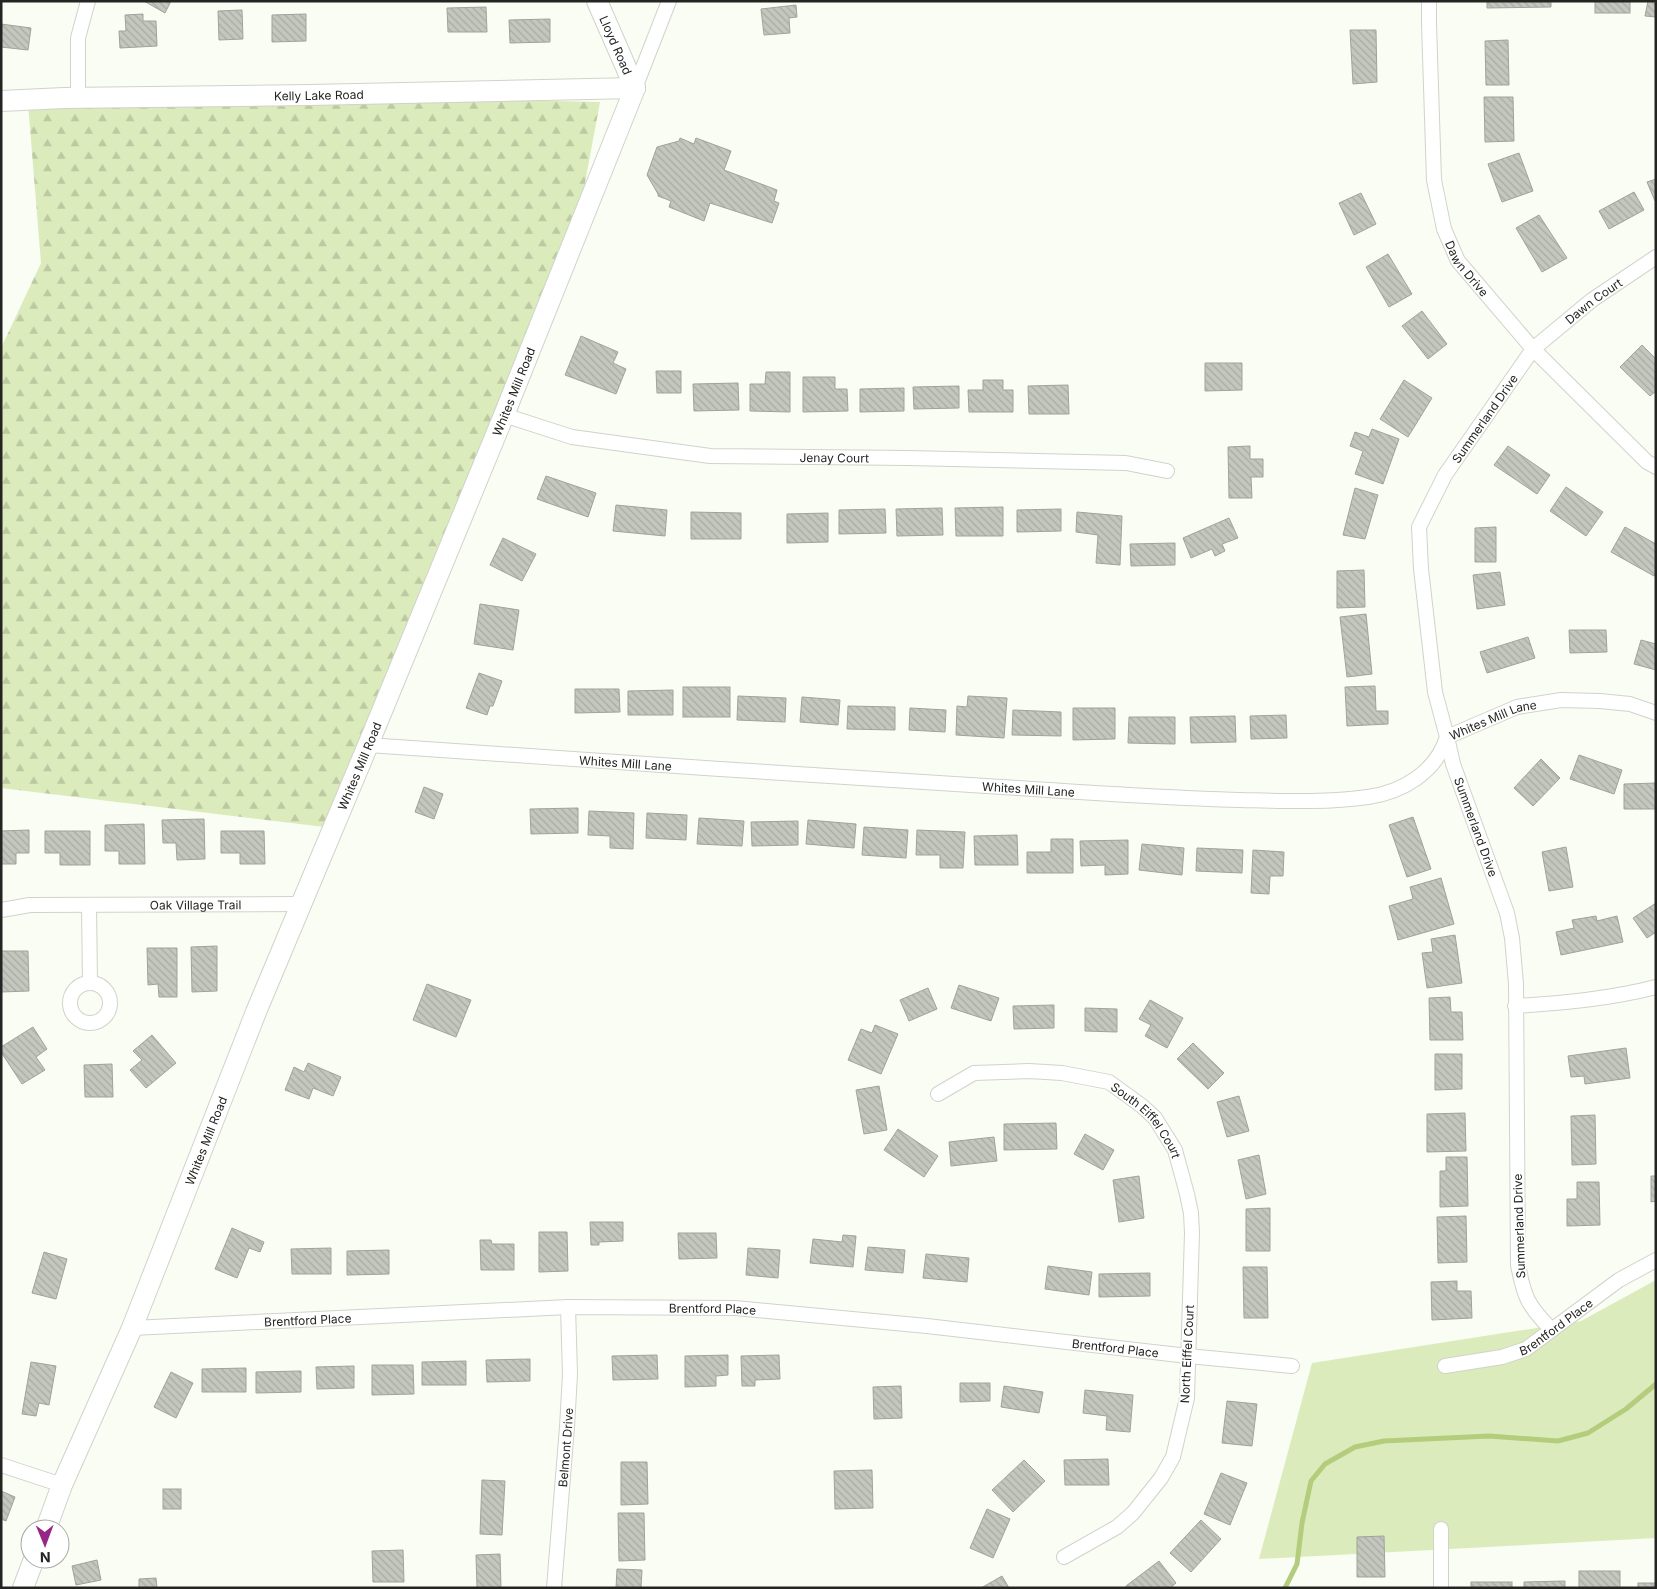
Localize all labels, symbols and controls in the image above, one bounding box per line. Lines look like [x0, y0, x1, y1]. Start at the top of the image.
street label: Lloyd Road [597, 13, 636, 77]
street label: Kelly Lake Road [274, 86, 364, 103]
street label: Dawn Drive [1442, 238, 1492, 299]
street label: Dawn Court [1562, 275, 1625, 327]
street label: Whites Mill Road [489, 345, 538, 438]
street label: Summerland Drive [1448, 371, 1521, 466]
street label: Jenay Court [799, 449, 869, 465]
street label: Whites Mill Lane [1447, 696, 1538, 743]
street label: Whites Mill Road [334, 720, 384, 812]
street label: Whites Mill Lane [579, 752, 672, 773]
street label: Summerland Drive [1451, 775, 1501, 879]
street label: Whites Mill Lane [982, 778, 1075, 799]
street label: Oak Village Trail [150, 897, 241, 912]
street label: South Eiffel Court [1108, 1079, 1184, 1160]
street label: Whites Mill Road [181, 1094, 230, 1187]
street label: Summerland Drive [1510, 1173, 1528, 1279]
street label: Brentford Place [1517, 1295, 1595, 1358]
street label: Brentford Place [669, 1300, 757, 1317]
street label: North Eiffel Court [1177, 1304, 1197, 1404]
street label: Brentford Place [264, 1310, 352, 1329]
street label: Brentford Place [1071, 1335, 1160, 1360]
street label: Belmont Drive [555, 1407, 576, 1488]
north arrow [20, 1519, 70, 1569]
text: N [40, 1549, 51, 1566]

